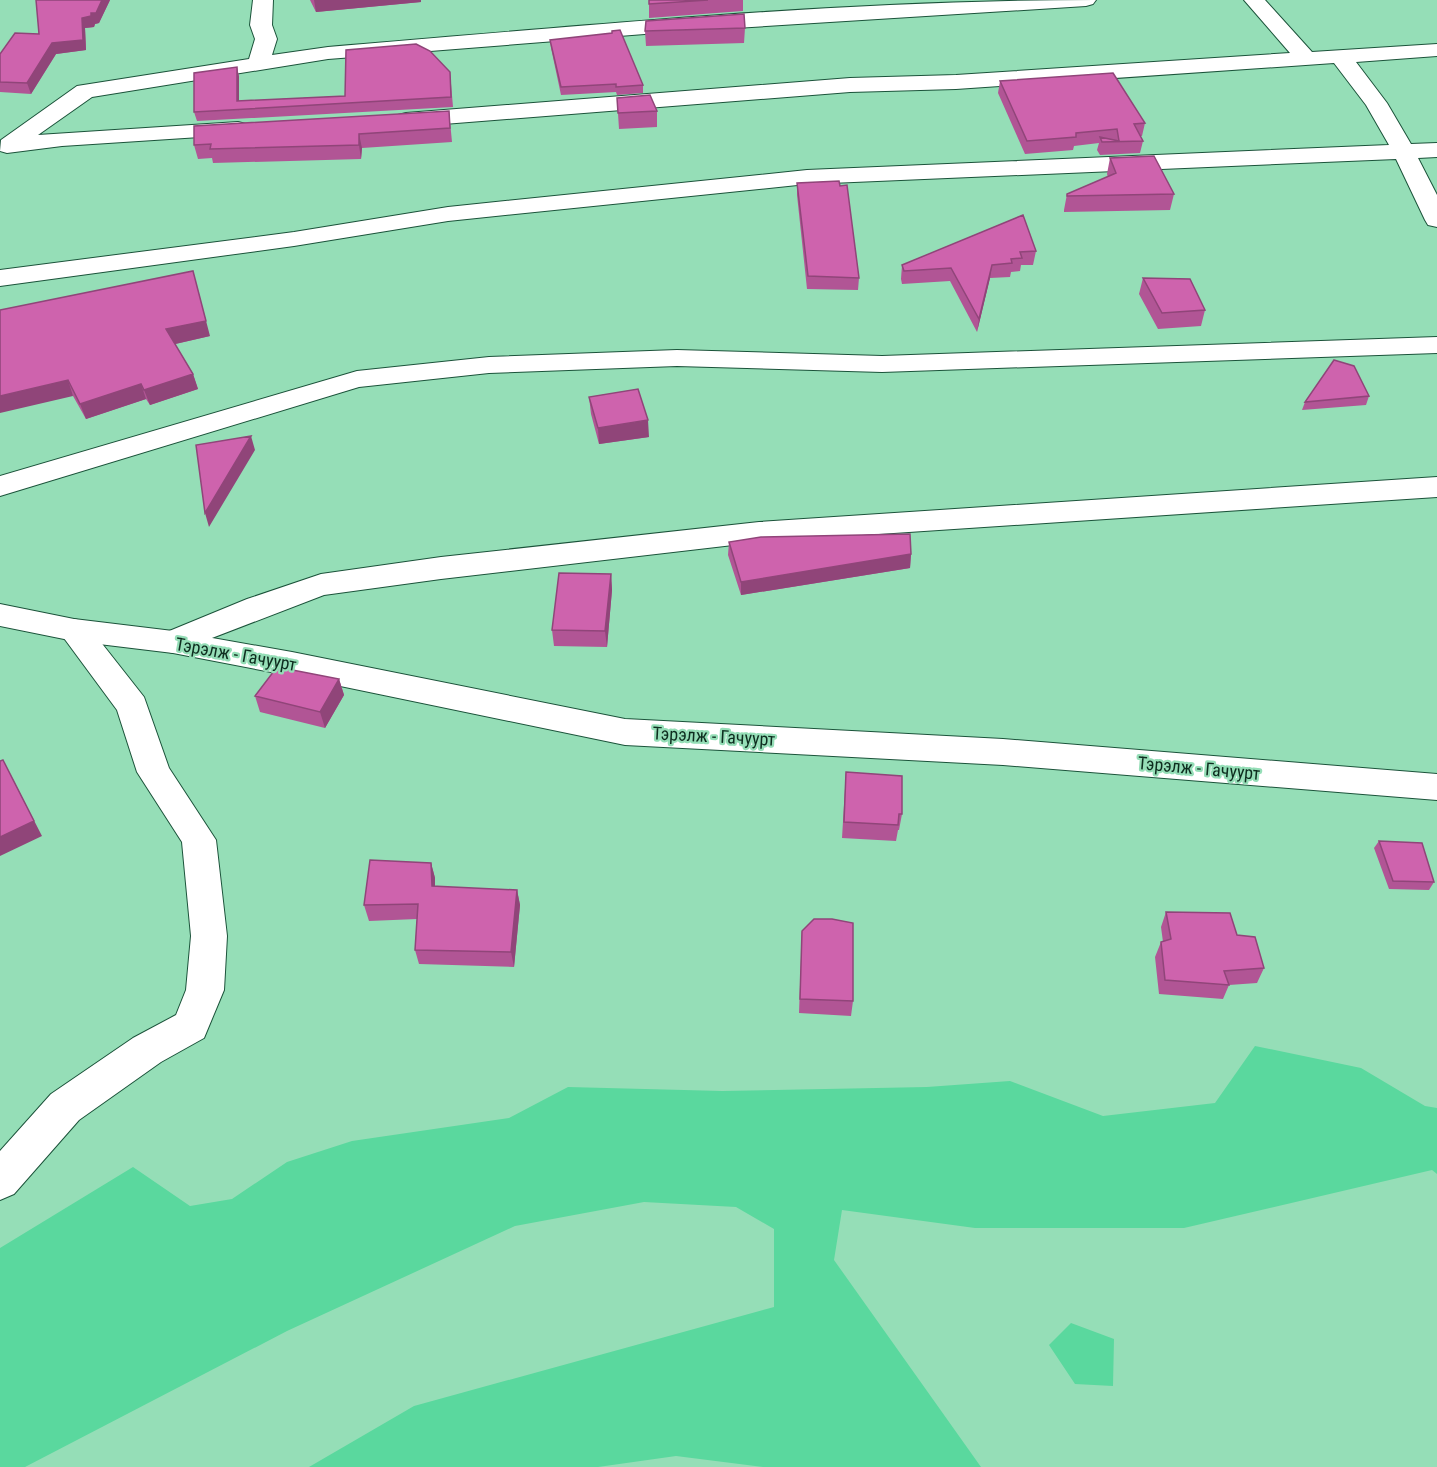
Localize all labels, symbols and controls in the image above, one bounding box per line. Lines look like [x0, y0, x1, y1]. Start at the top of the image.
street label: Тэрэлж - Гачуурт [174, 633, 299, 675]
street label: Тэрэлж - Гачуурт [652, 722, 776, 750]
street label: Тэрэлж - Гачуурт [1137, 752, 1261, 784]

